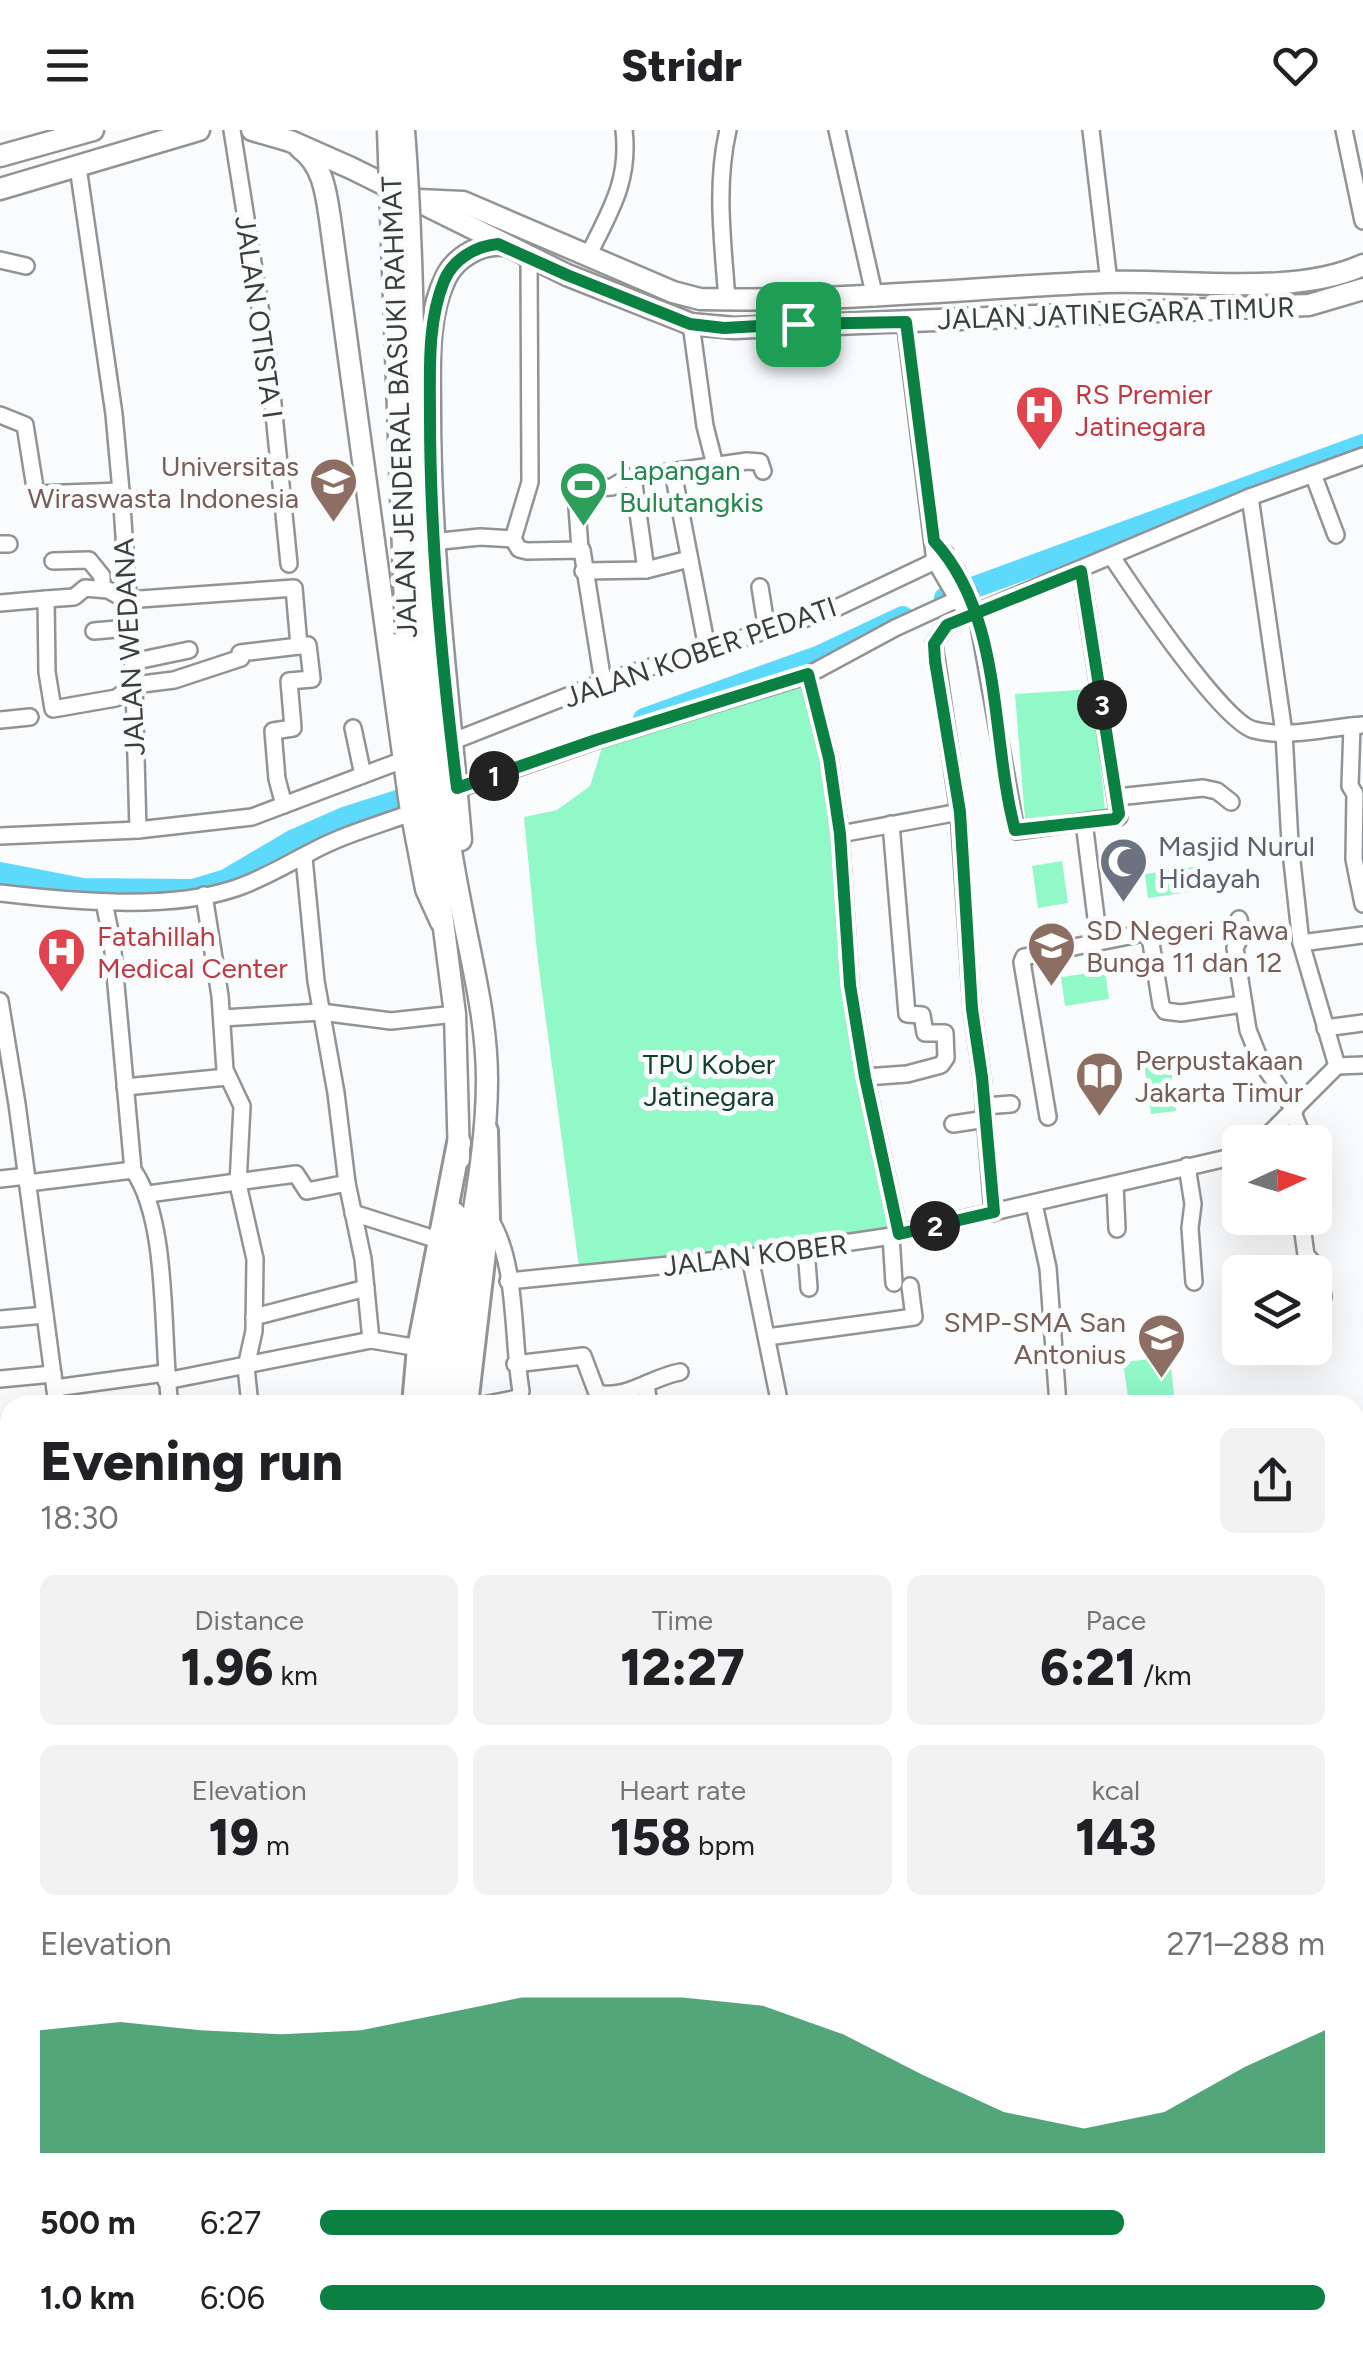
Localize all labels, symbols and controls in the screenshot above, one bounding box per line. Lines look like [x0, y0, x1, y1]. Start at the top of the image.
icon: menu [40, 38, 95, 93]
text: Stridr [621, 38, 742, 92]
icon: heart [1268, 38, 1323, 93]
street label: JALAN JENDERAL BASUKI RAHMAT [374, 175, 424, 638]
street label: JALAN OTISTA I [228, 214, 290, 420]
pin [756, 282, 841, 367]
street label: JALAN JATINEGARA TIMUR [937, 290, 1295, 336]
icon: arrive [771, 297, 826, 352]
place label: RS Premier Jatinegara [1075, 377, 1213, 443]
hospital icon: RS Premier Jatinegara [1014, 384, 1066, 452]
place label: Universitas Wiraswasta Indonesia [28, 449, 299, 515]
place label: Lapangan Bulutangkis [619, 453, 764, 519]
school or university icon: Universitas Wiraswasta Indonesia [308, 456, 360, 524]
sports icon: Lapangan Bulutangkis [558, 460, 610, 528]
street label: JALAN WEDANA [106, 537, 152, 757]
street label: JALAN KOBER PEDATI [559, 589, 841, 715]
pin: 3 [1077, 680, 1127, 730]
text: 3 [1094, 688, 1110, 722]
pin: 1 [469, 751, 519, 801]
text: 1 [488, 759, 500, 793]
place label: Masjid Nurul Hidayah [1158, 829, 1315, 895]
mosque icon: Masjid Nurul Hidayah [1097, 836, 1149, 904]
place label: SD Negeri Rawa Bunga 11 dan 12 [1086, 913, 1288, 979]
place label: Fatahillah Medical Center [97, 919, 288, 985]
school or university icon: SD Negeri Rawa Bunga 11 dan 12 [1025, 920, 1077, 988]
hospital icon: Fatahillah Medical Center [36, 926, 88, 994]
place label: Perpustakaan Jakarta Timur [1135, 1043, 1304, 1109]
park label: TPU Kober Jatinegara [643, 1047, 776, 1113]
library icon: Perpustakaan Jakarta Timur [1074, 1050, 1126, 1118]
north arrow [1222, 1125, 1332, 1235]
map controls [1222, 1125, 1332, 1365]
pin: 2 [910, 1201, 960, 1251]
text: 2 [927, 1209, 943, 1243]
street label: JALAN KOBER [661, 1227, 849, 1283]
button: layers [1222, 1255, 1332, 1365]
place label: SMP-SMA San Antonius [943, 1305, 1126, 1371]
school or university icon: SMP-SMA San Antonius [1135, 1312, 1187, 1380]
text: Evening run [40, 1428, 343, 1494]
button: share [1220, 1428, 1325, 1533]
text: 18:30 [40, 1499, 119, 1537]
text: Distance [194, 1603, 304, 1637]
text: Time [652, 1603, 713, 1637]
text: Pace [1086, 1603, 1146, 1637]
text: 1.96 [180, 1637, 274, 1698]
text: 12:27 [620, 1637, 745, 1698]
text: 6:21 [1040, 1637, 1136, 1698]
text: km [274, 1658, 318, 1692]
text: /km [1136, 1658, 1192, 1692]
text: Elevation [192, 1773, 307, 1807]
text: Heart rate [619, 1773, 746, 1807]
text: kcal [1091, 1773, 1140, 1807]
text: 19 [208, 1807, 259, 1868]
text: 158 [610, 1807, 691, 1868]
text: 143 [1075, 1807, 1156, 1868]
text: m [259, 1828, 290, 1862]
text: bpm [691, 1828, 755, 1862]
text: Elevation [40, 1925, 172, 1963]
text: 271–288 m [1167, 1925, 1325, 1963]
text: 500 m [40, 2204, 136, 2242]
text: 6:27 [200, 2204, 261, 2242]
text: 1.0 km [40, 2279, 135, 2317]
text: 6:06 [200, 2279, 265, 2317]

